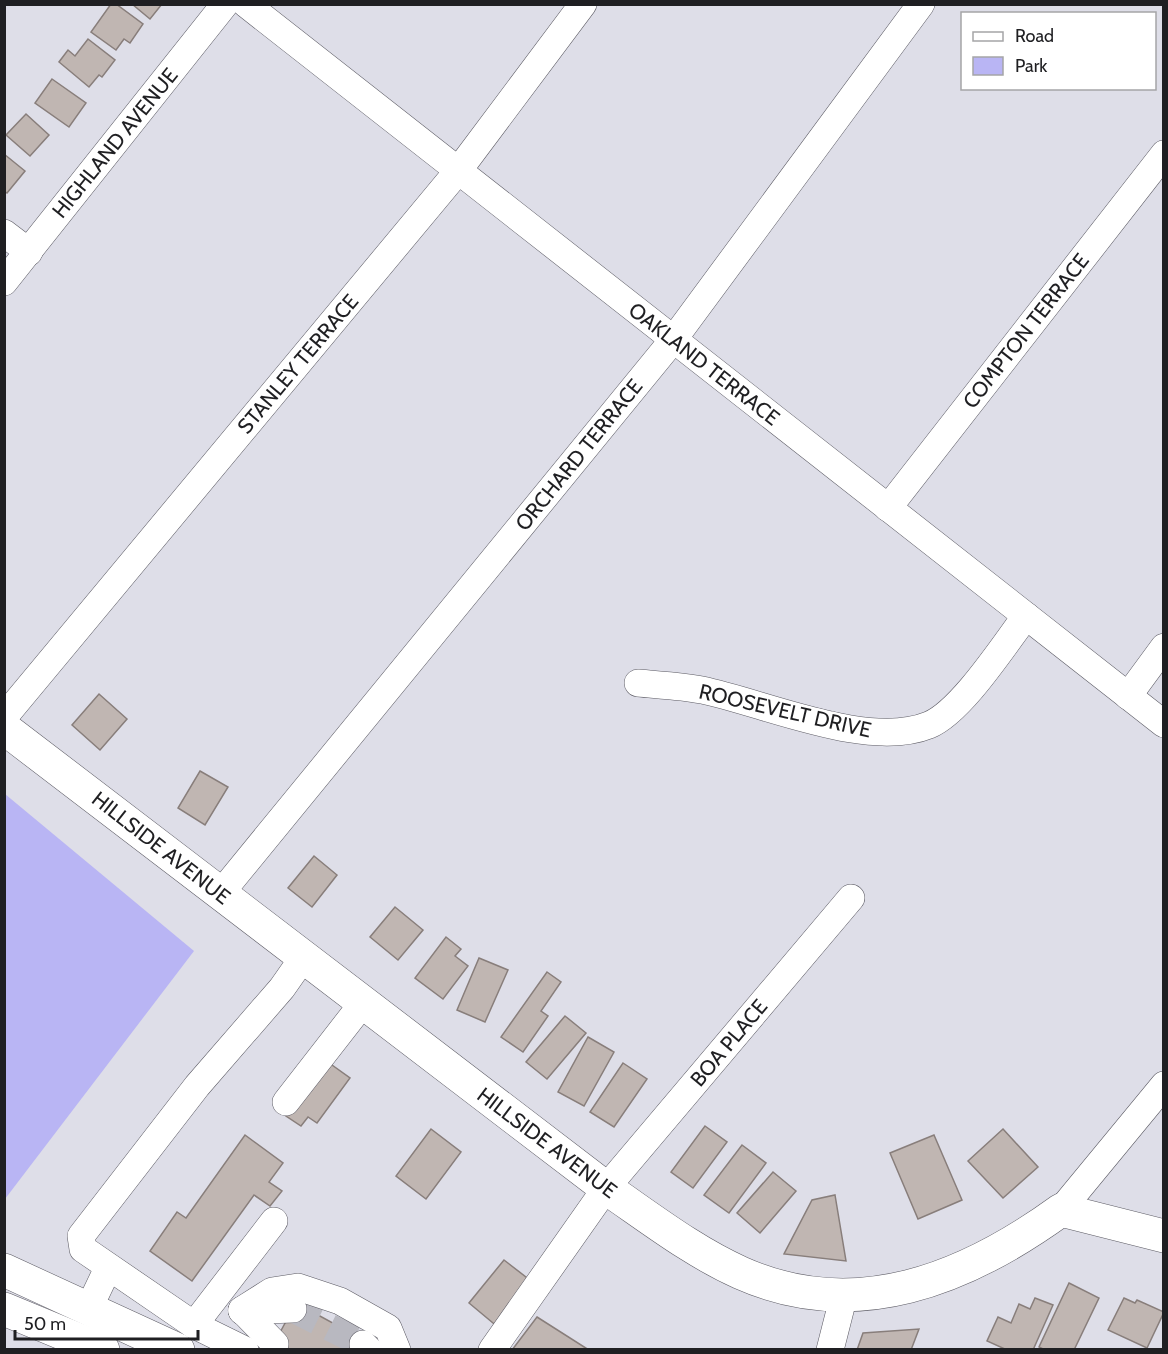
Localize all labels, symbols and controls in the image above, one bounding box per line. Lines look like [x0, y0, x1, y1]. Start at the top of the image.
legend [961, 12, 1156, 90]
text: Road [1015, 25, 1054, 47]
text: Park [1015, 55, 1048, 77]
street label: HIGHLAND AVENUE [47, 63, 183, 223]
street label: COMPTON TERRACE [957, 248, 1094, 413]
street label: STANLEY TERRACE [232, 289, 363, 438]
street label: OAKLAND TERRACE [624, 297, 785, 430]
street label: ORCHARD TERRACE [510, 374, 647, 535]
street label: ROOSEVELT DRIVE [697, 679, 874, 743]
street label: HILLSIDE AVENUE [87, 786, 235, 909]
street label: BOA PLACE [685, 994, 772, 1091]
street label: HILLSIDE AVENUE [473, 1082, 622, 1203]
scale bar [15, 1303, 198, 1341]
text: 50 m [24, 1313, 66, 1335]

